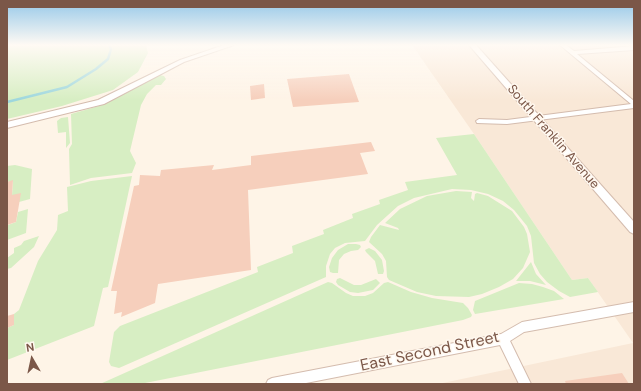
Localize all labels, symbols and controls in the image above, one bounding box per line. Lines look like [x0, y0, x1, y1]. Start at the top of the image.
street label: South Franklin Avenue [504, 82, 602, 192]
street label: East Second Street [359, 328, 501, 376]
north arrow [12, 339, 52, 379]
text: N [25, 340, 35, 355]

